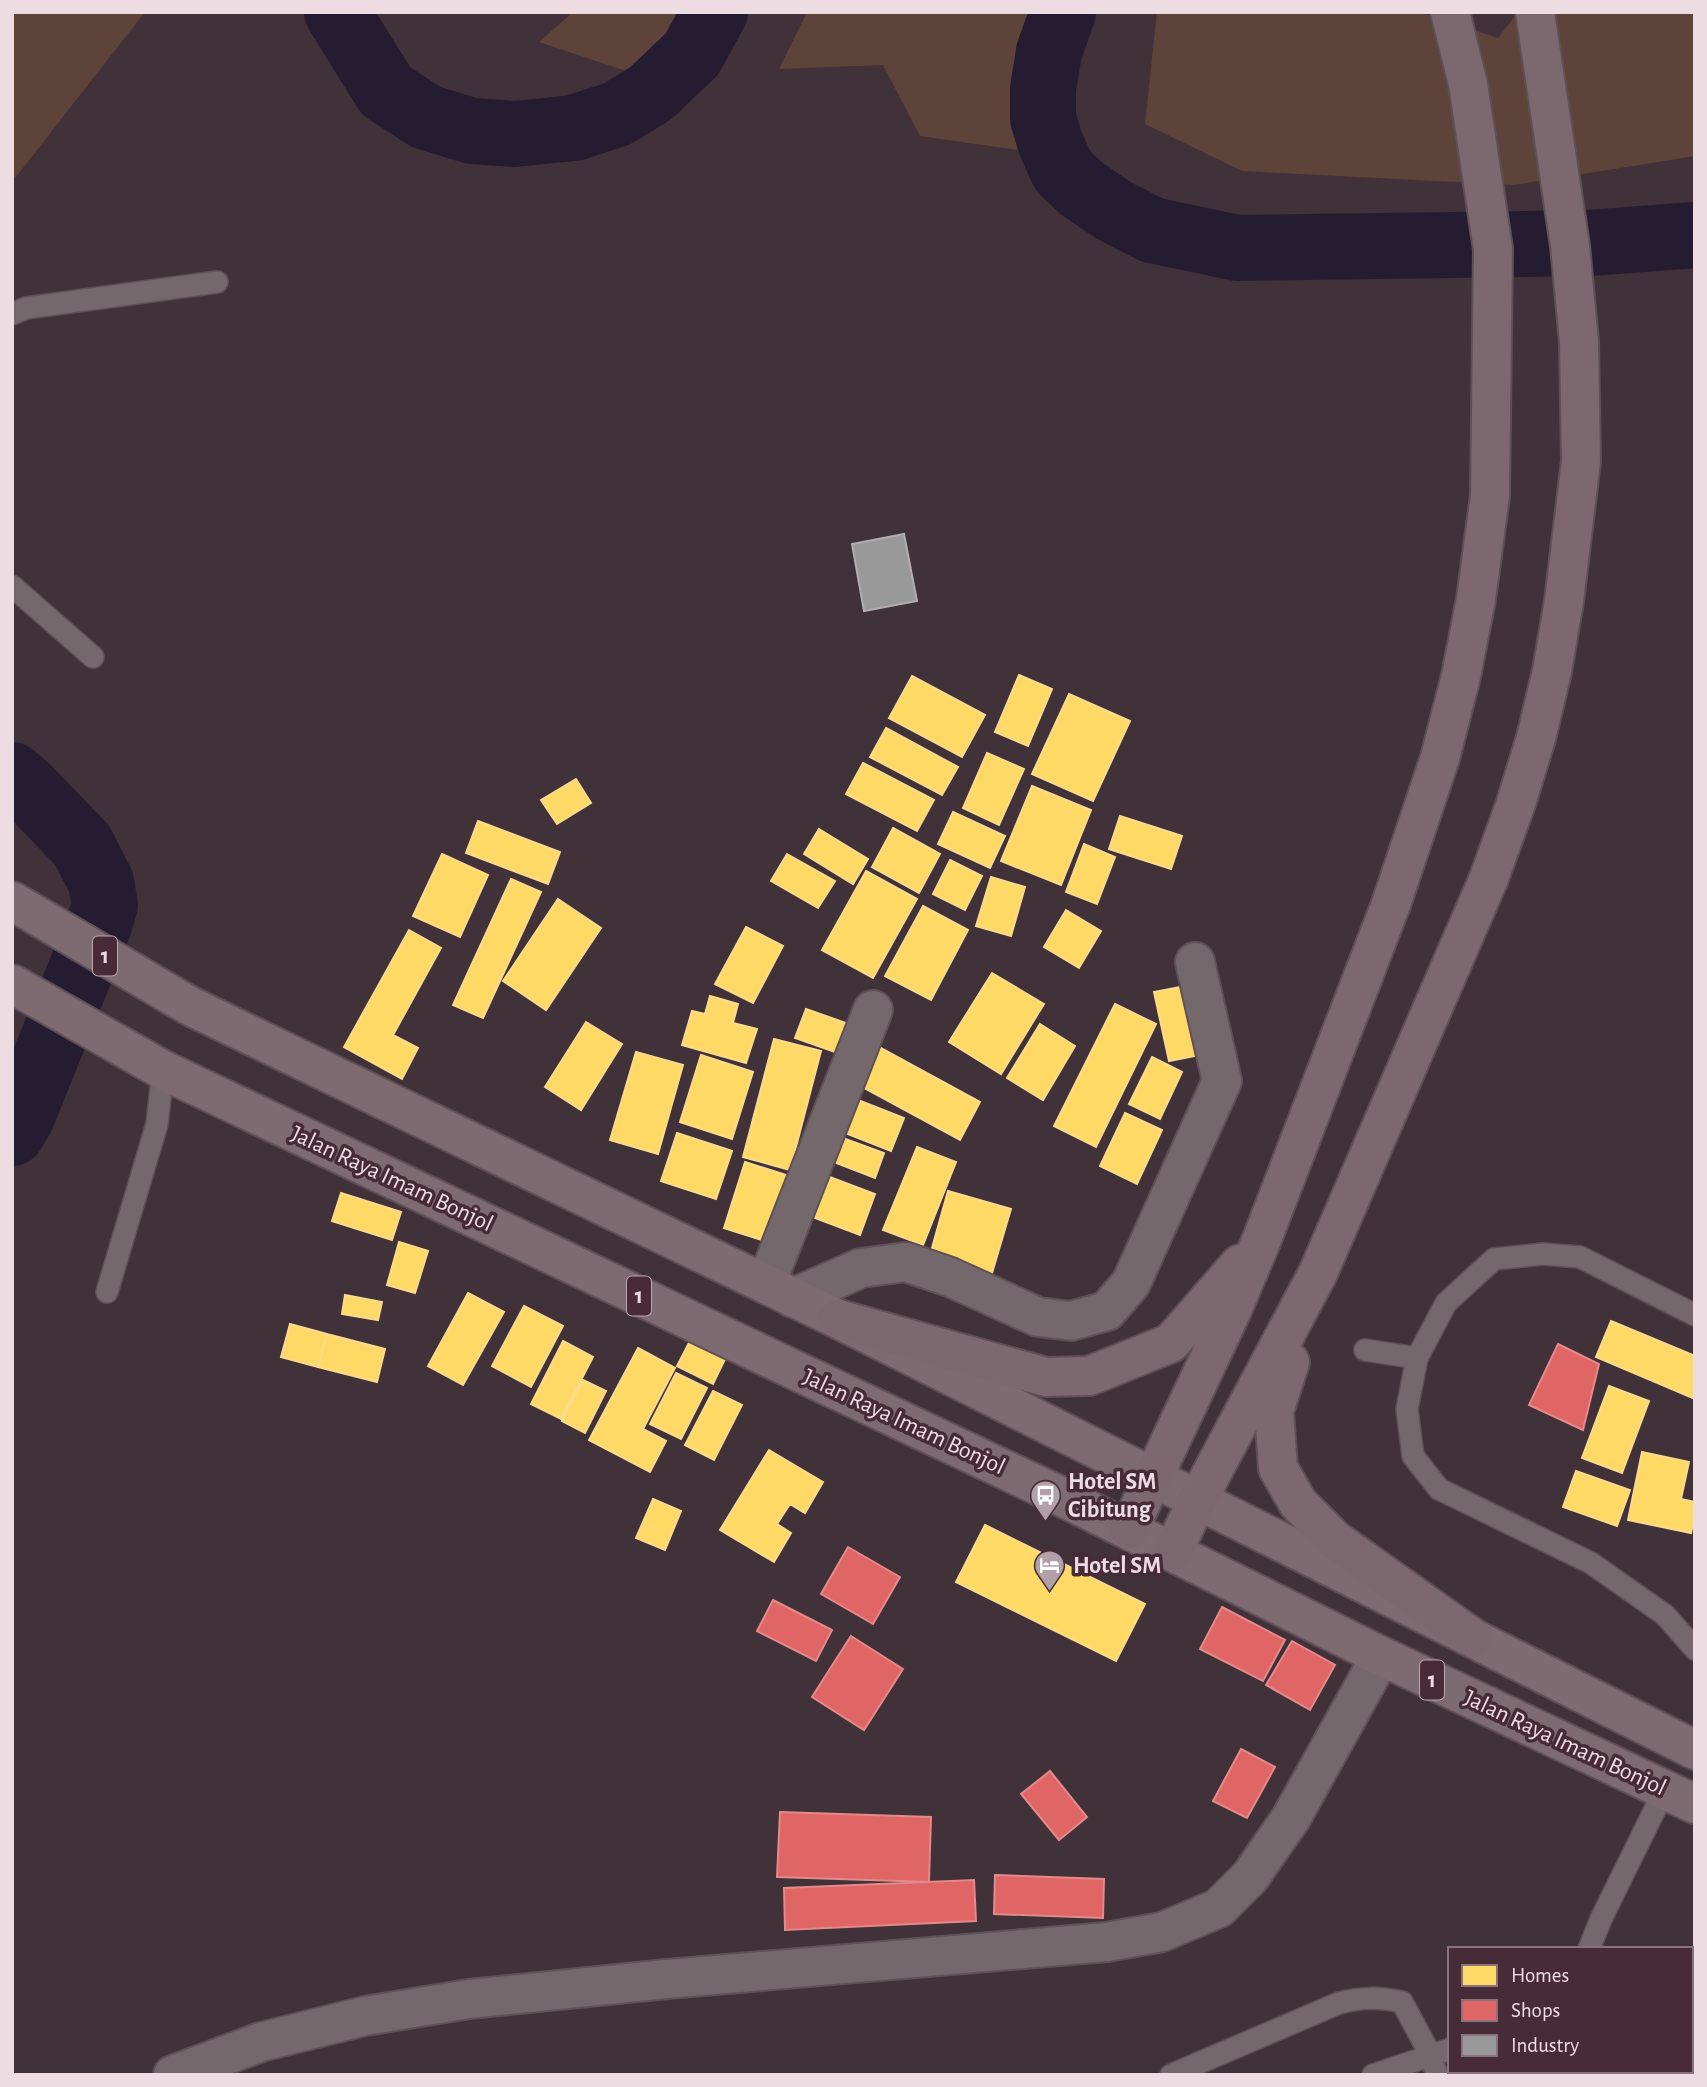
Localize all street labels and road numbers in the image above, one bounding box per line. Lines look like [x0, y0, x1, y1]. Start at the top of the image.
road number: 1 [93, 937, 117, 976]
street label: Jalan Raya Imam Bonjol [287, 1122, 497, 1236]
road number: 1 [627, 1276, 651, 1316]
street label: Jalan Raya Imam Bonjol [799, 1365, 1009, 1479]
road number: 1 [1420, 1660, 1444, 1700]
street label: Jalan Raya Imam Bonjol [1460, 1686, 1670, 1800]

